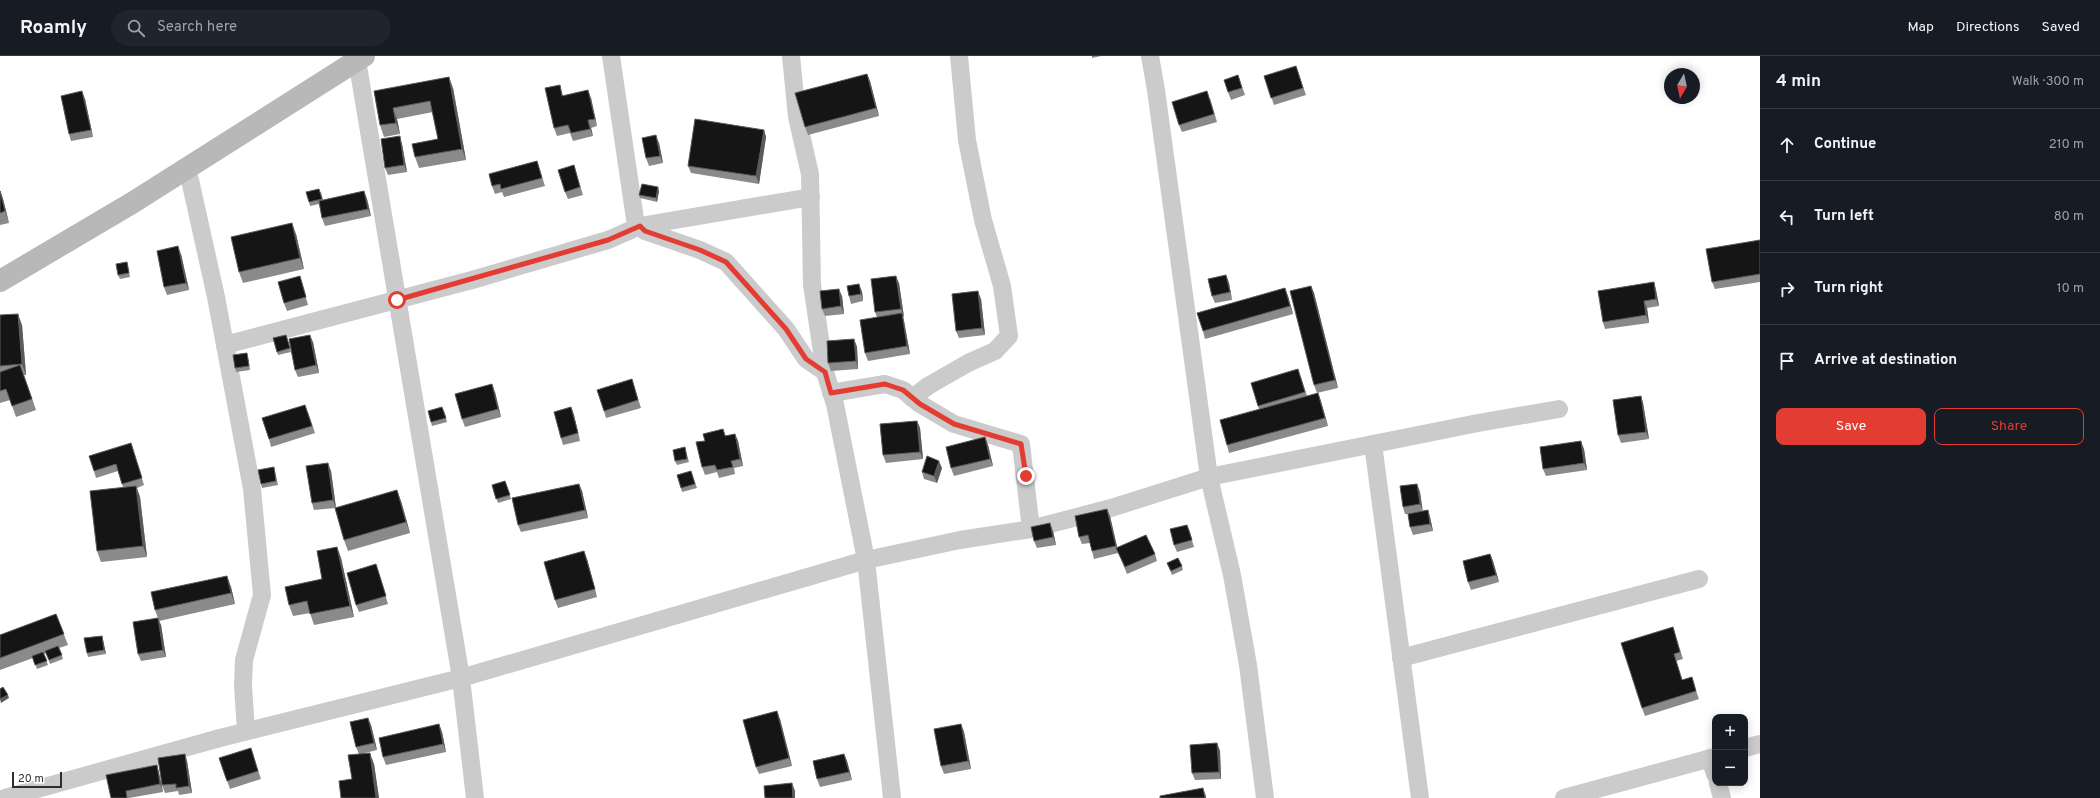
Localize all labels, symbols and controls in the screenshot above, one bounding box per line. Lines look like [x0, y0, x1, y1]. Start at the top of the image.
search box [111, 10, 391, 46]
text: Roamly [20, 16, 87, 40]
icon: search [125, 17, 147, 39]
text: Search here [157, 18, 237, 37]
text: Map [1908, 19, 1934, 36]
text: Directions [1956, 19, 2020, 36]
text: Saved [2042, 19, 2080, 36]
north arrow [1664, 68, 1700, 104]
text: 4 min [1776, 71, 1821, 93]
text: Walk · 300 m [2012, 74, 2084, 90]
icon: ahead [1776, 134, 1798, 156]
text: Continue [1814, 135, 1876, 154]
text: 210 m [2049, 137, 2084, 153]
icon: left [1776, 206, 1798, 228]
text: Turn left [1814, 207, 1874, 226]
text: 80 m [2054, 209, 2084, 225]
icon: right [1776, 278, 1798, 300]
text: Turn right [1814, 279, 1883, 298]
text: 10 m [2057, 281, 2084, 297]
route start [388, 291, 406, 309]
icon: arrive [1776, 350, 1798, 372]
text: Arrive at destination [1814, 351, 1957, 370]
button: Save [1776, 408, 1926, 445]
button: Share [1934, 408, 2084, 445]
route end [1017, 467, 1035, 485]
map controls [1712, 714, 1748, 786]
button: + [1712, 714, 1748, 750]
button: − [1712, 750, 1748, 786]
scale bar [12, 770, 62, 789]
text: 20 m [18, 772, 44, 786]

